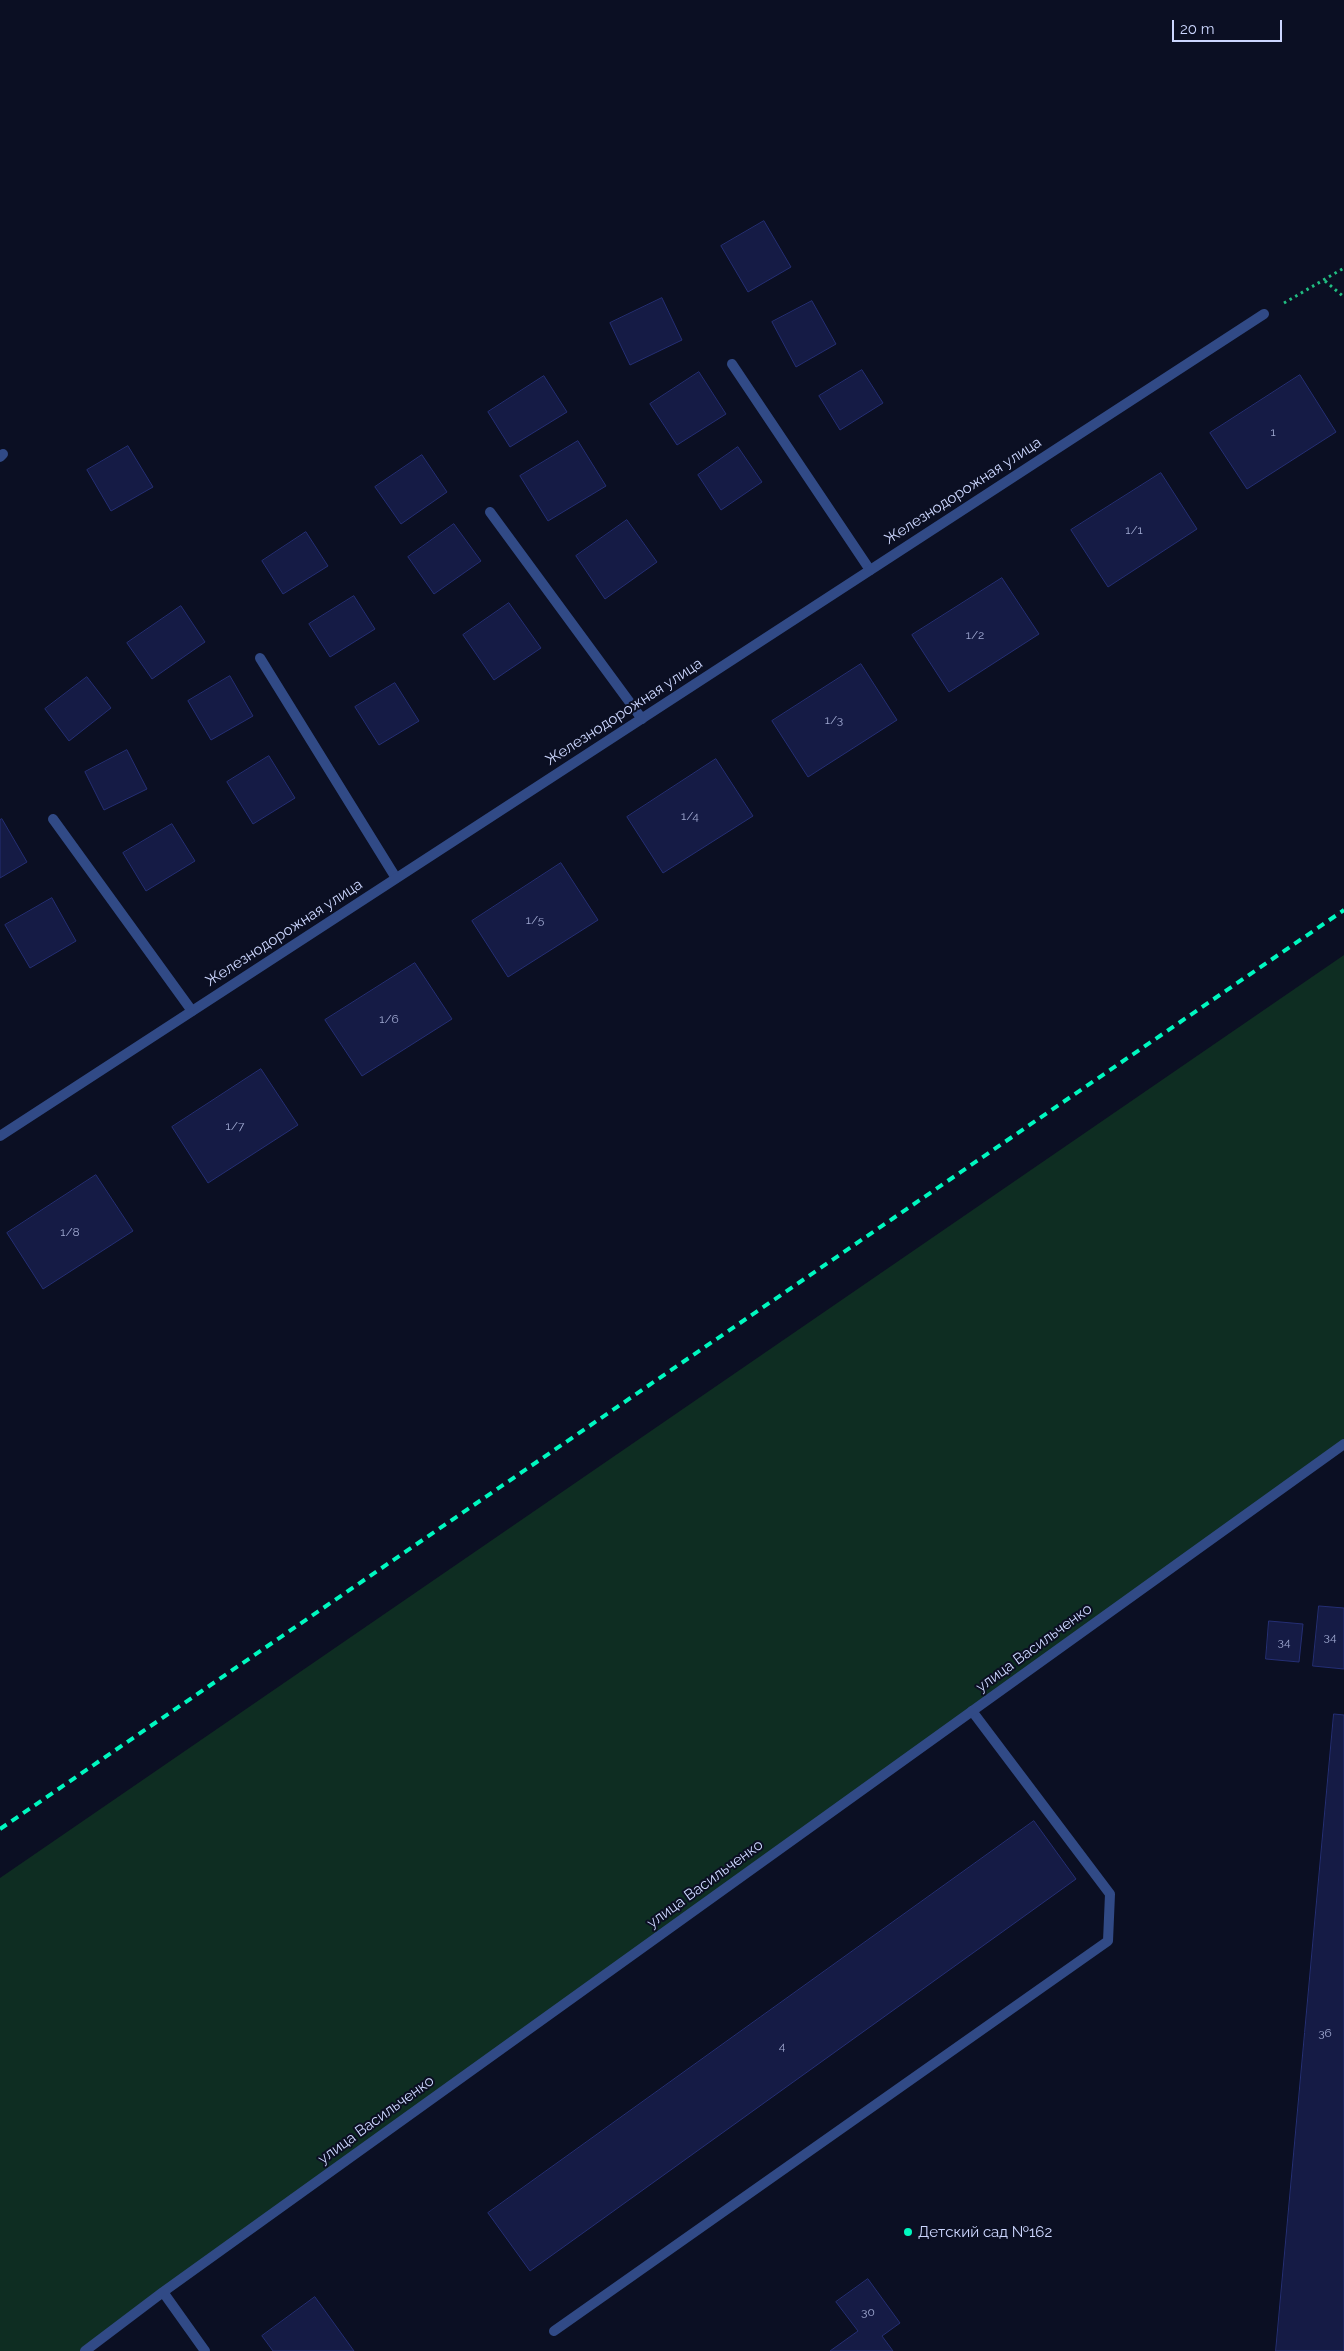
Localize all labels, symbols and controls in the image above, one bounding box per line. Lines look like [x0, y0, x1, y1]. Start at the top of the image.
scale bar [1174, 10, 1284, 42]
text: 20 m [1180, 20, 1215, 38]
house number: 1 [1270, 425, 1276, 439]
street label: Железнодорожная улица [881, 433, 1045, 549]
house number: 1/1 [1125, 523, 1143, 537]
house number: 1/2 [966, 628, 984, 642]
street label: Железнодорожная улица [542, 654, 706, 770]
house number: 1/3 [825, 713, 843, 727]
house number: 1/4 [681, 809, 699, 823]
street label: Железнодорожная улица [202, 875, 366, 991]
house number: 1/5 [526, 913, 544, 927]
house number: 1/6 [379, 1012, 399, 1026]
house number: 1/7 [226, 1119, 244, 1133]
house number: 1/8 [60, 1225, 80, 1239]
street label: улица Васильченко [972, 1600, 1096, 1696]
house number: 34 [1324, 1630, 1336, 1644]
house number: 34 [1278, 1635, 1290, 1649]
street label: улица Васильченко [643, 1836, 767, 1932]
house number: 36 [1318, 2026, 1332, 2040]
house number: 4 [779, 2039, 785, 2053]
street label: улица Васильченко [314, 2072, 438, 2168]
place label: Детский сад №162 [918, 2223, 1052, 2241]
marker: Детский сад №162 [902, 2226, 914, 2238]
house number: 30 [861, 2305, 875, 2319]

